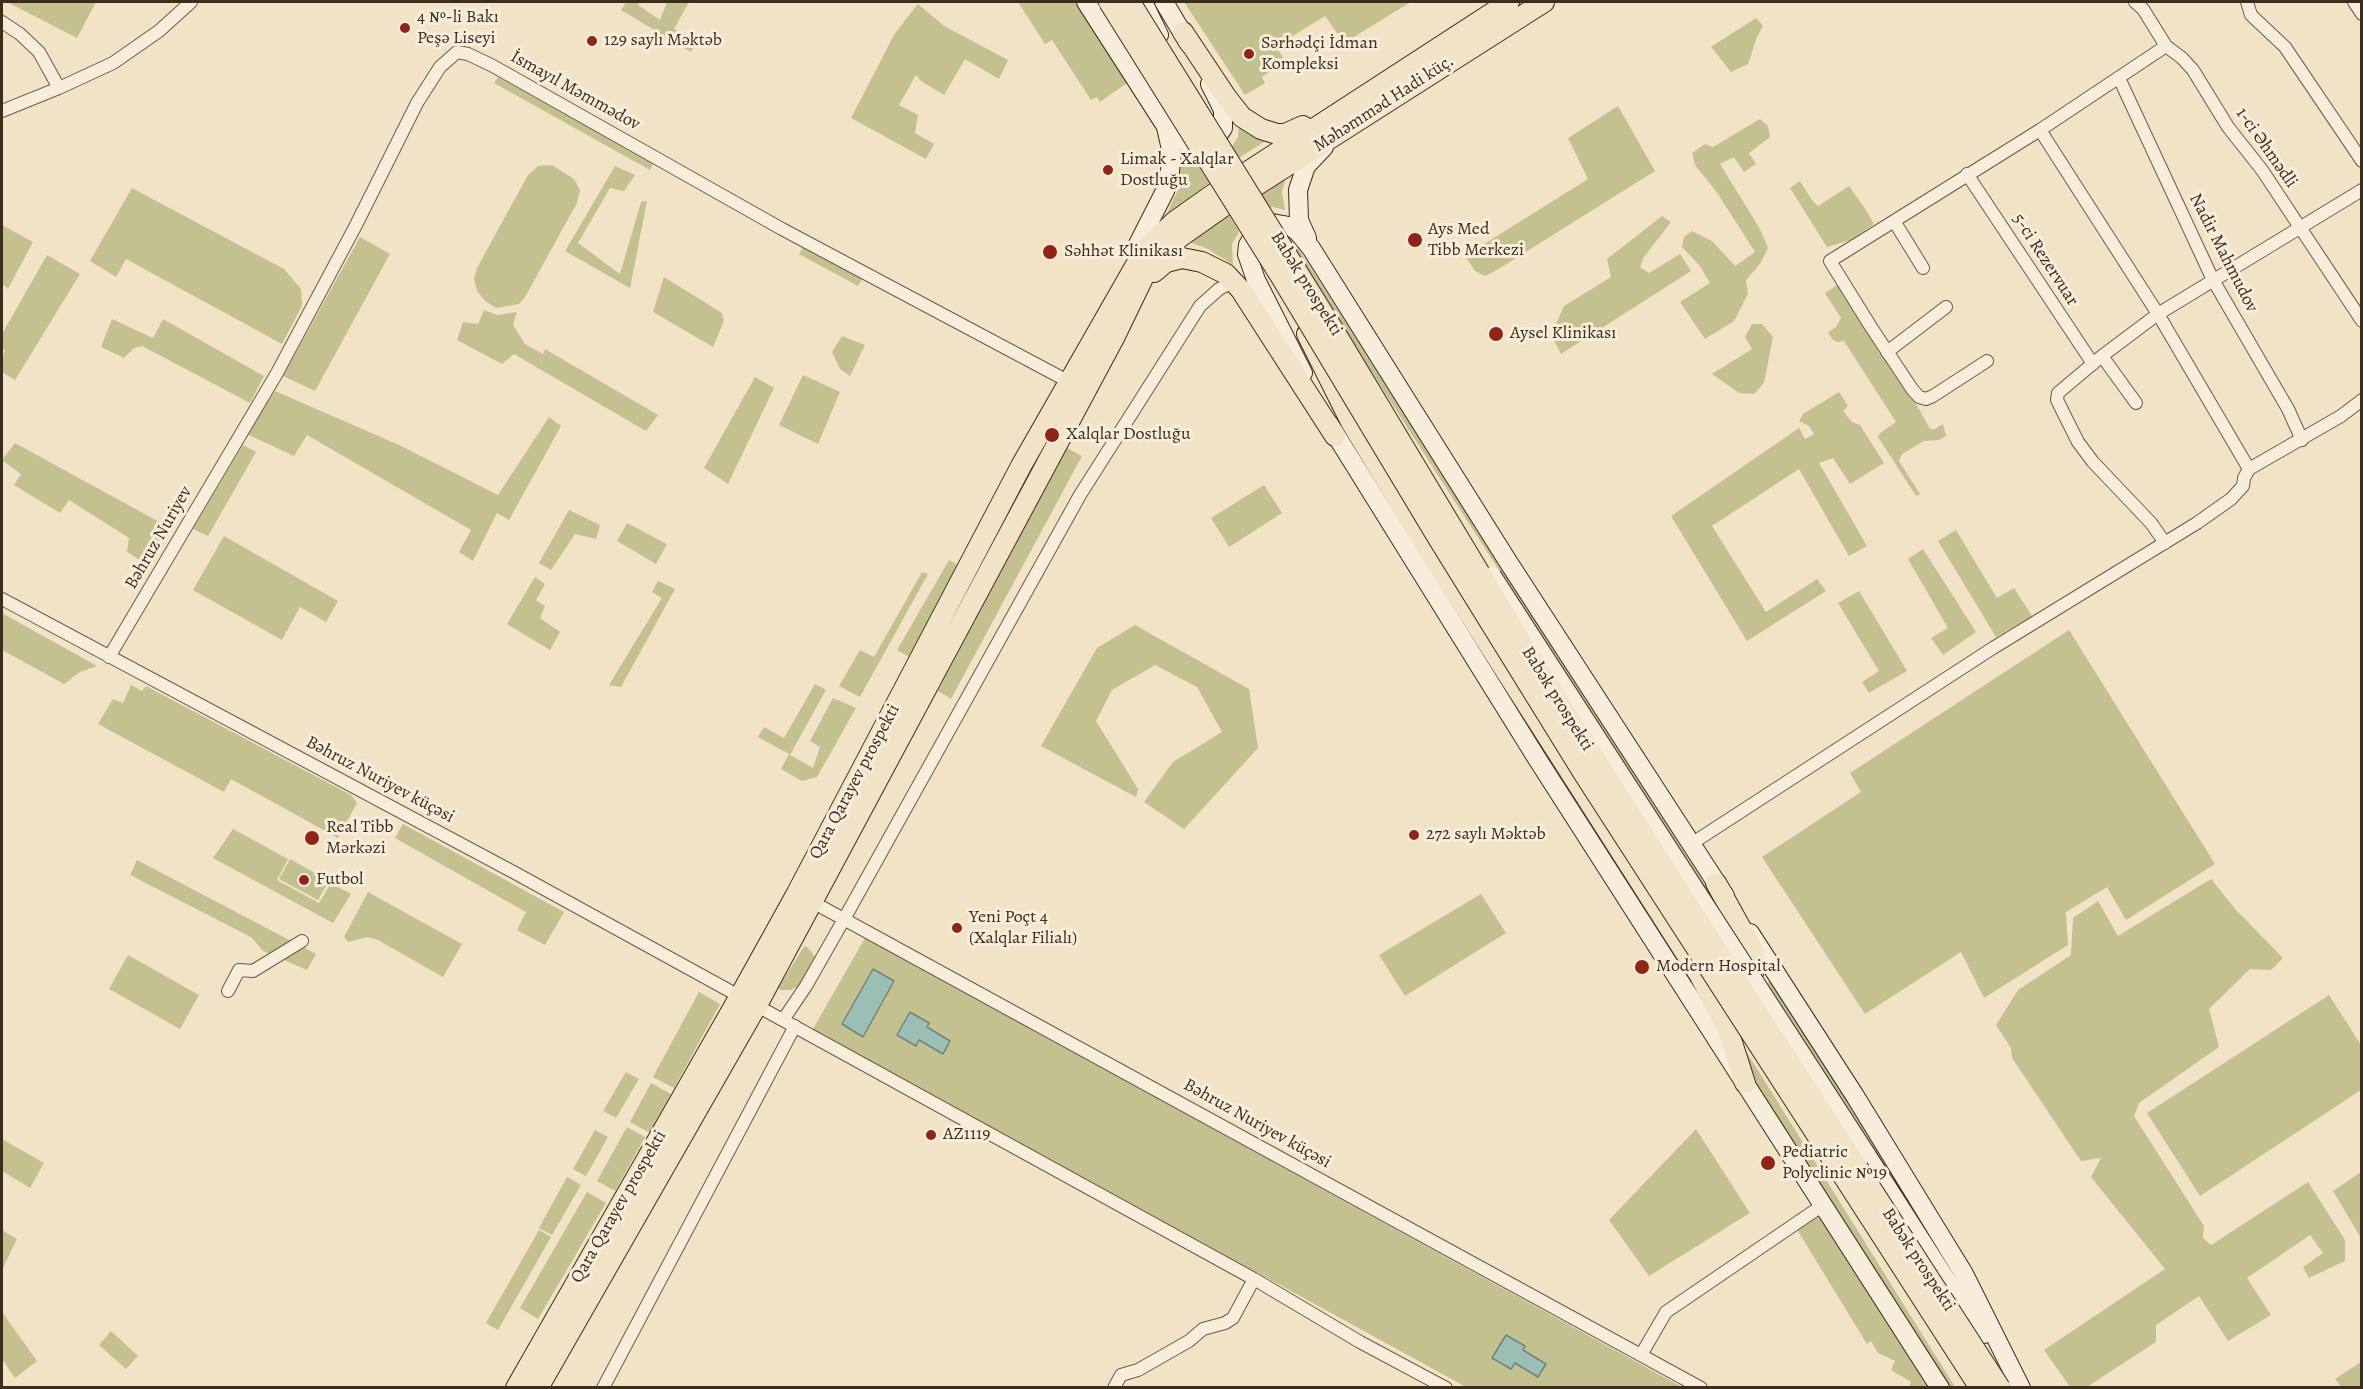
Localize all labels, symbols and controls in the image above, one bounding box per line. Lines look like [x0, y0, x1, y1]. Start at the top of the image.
place label: 4 №-li Bakı Peşə Liseyi [417, 7, 499, 50]
marker: 4 №-li Bakı Peşə Liseyi [398, 21, 412, 35]
place label: 129 saylı Məktəb [604, 30, 722, 52]
place label: Sərhədçi İdman Kompleksi [1261, 33, 1378, 76]
marker: 129 saylı Məktəb [585, 34, 599, 48]
street label: İsmayıl Məmmədov [506, 46, 644, 136]
marker: Sərhədçi İdman Kompleksi [1242, 47, 1256, 61]
street label: Məhəmməd Hadi küç. [1310, 51, 1458, 157]
street label: 1-ci Əhmədli [2230, 104, 2302, 192]
place label: Limak - Xalqlar Dostluğu [1120, 149, 1234, 192]
marker: Limak - Xalqlar Dostluğu [1101, 163, 1115, 177]
street label: Nadir Mahmudov [2184, 190, 2262, 316]
street label: 5-ci Rezervuar [2007, 210, 2083, 310]
place label: Ays Med Tibb Merkezi [1428, 219, 1524, 262]
street label: Babək prospekti [1265, 228, 1347, 340]
marker: Ays Med Tibb Merkezi [1406, 231, 1424, 249]
place label: Səhhət Klinikası [1064, 241, 1183, 263]
marker: Səhhət Klinikası [1041, 243, 1059, 261]
place label: Aysel Klinikası [1510, 323, 1616, 345]
marker: Aysel Klinikası [1487, 325, 1505, 343]
place label: Xalqlar Dostluğu [1066, 424, 1191, 446]
marker: Xalqlar Dostluğu [1043, 426, 1061, 444]
street label: Bəhruz Nuriyev [121, 483, 197, 593]
street label: Babək prospekti [1516, 643, 1598, 755]
street label: Qara Qarayev prospekti [805, 701, 905, 863]
street label: Bəhruz Nuriyev küçəsi [302, 732, 458, 828]
place label: Real Tibb Mərkəzi [326, 817, 394, 860]
place label: 272 saylı Məktəb [1426, 824, 1546, 846]
marker: 272 saylı Məktəb [1407, 828, 1421, 842]
marker: Real Tibb Mərkəzi [303, 829, 321, 847]
place label: Futbol [316, 869, 363, 891]
marker: Futbol [297, 873, 311, 887]
place label: Yeni Poçt 4 (Xalqlar Filialı) [969, 907, 1077, 950]
marker: Yeni Poçt 4 (Xalqlar Filialı) [950, 921, 964, 935]
place label: Modern Hospital [1656, 956, 1781, 978]
marker: Modern Hospital [1633, 958, 1651, 976]
street label: Bəhruz Nuriyev küçəsi [1180, 1075, 1334, 1173]
place label: AZ1119 [943, 1124, 990, 1146]
street label: Qara Qarayev prospekti [566, 1127, 672, 1287]
marker: AZ1119 [924, 1128, 938, 1142]
place label: Pediatric Polyclinic №19 [1782, 1142, 1887, 1184]
marker: Pediatric Polyclinic №19 [1759, 1154, 1777, 1172]
street label: Babək prospekti [1877, 1204, 1959, 1316]

